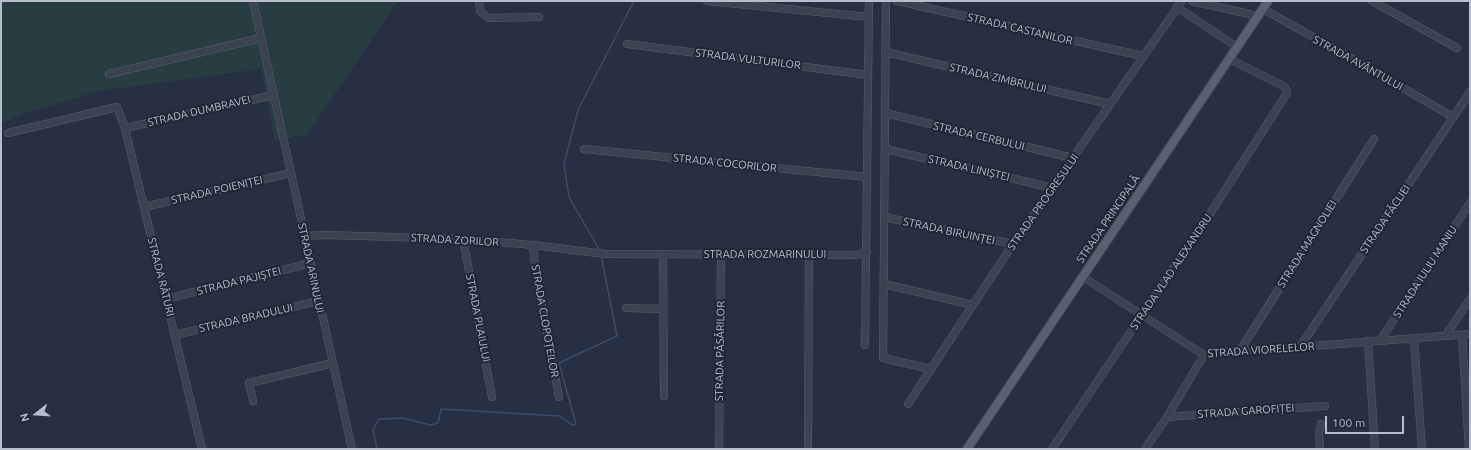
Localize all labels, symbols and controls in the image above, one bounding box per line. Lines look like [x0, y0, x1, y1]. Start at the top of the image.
street label: STRADA CASTANILOR [966, 10, 1074, 48]
street label: STRADA AVÂNTULUI [1311, 33, 1405, 93]
street label: STRADA VULTURILOR [694, 46, 802, 72]
street label: STRADA ZIMBRULUI [948, 60, 1048, 96]
street label: STRADA DUMBRAVEI [146, 93, 252, 129]
street label: STRADA CERBULUI [932, 119, 1026, 153]
street label: STRADA COCORILOR [673, 151, 777, 175]
street label: STRADA PROGRESULUI [1005, 151, 1081, 253]
street label: STRADA LINIȘTEI [927, 152, 1011, 184]
street label: STRADA PRINCIPALĂ [1074, 172, 1142, 266]
street label: STRADA POIENIȚEI [170, 173, 264, 207]
street label: STRADA FĂCLIEI [1357, 182, 1413, 256]
street label: STRADA MAGNOLIEI [1275, 198, 1339, 290]
street label: STRADA VLAD ALEXANDRU [1127, 212, 1215, 332]
street label: STRADA BIRUINȚEI [902, 215, 996, 247]
street label: STRADA ARINULUI [295, 222, 327, 314]
street label: STRADA IULIU MANIU [1390, 223, 1460, 321]
street label: STRADA ZORILOR [411, 231, 499, 249]
street label: STRADA RÂTURI [145, 236, 177, 318]
street label: STRADA ROZMARINULUI [704, 247, 826, 261]
street label: STRADA CLOPOȚEILOR [529, 263, 561, 379]
street label: STRADA PAJIȘTEI [196, 264, 282, 298]
street label: STRADA PLAIULUI [463, 273, 493, 363]
street label: STRADA BRADULUI [198, 301, 294, 335]
street label: STRADA PĂSĂRILOR [713, 301, 727, 401]
street label: STRADA VIORELELOR [1207, 340, 1315, 360]
north arrow [16, 394, 56, 434]
street label: STRADA GAROFIȚEI [1197, 401, 1295, 421]
scale bar [1327, 408, 1406, 434]
text: N [18, 412, 31, 423]
text: 100 m [1332, 416, 1365, 429]

